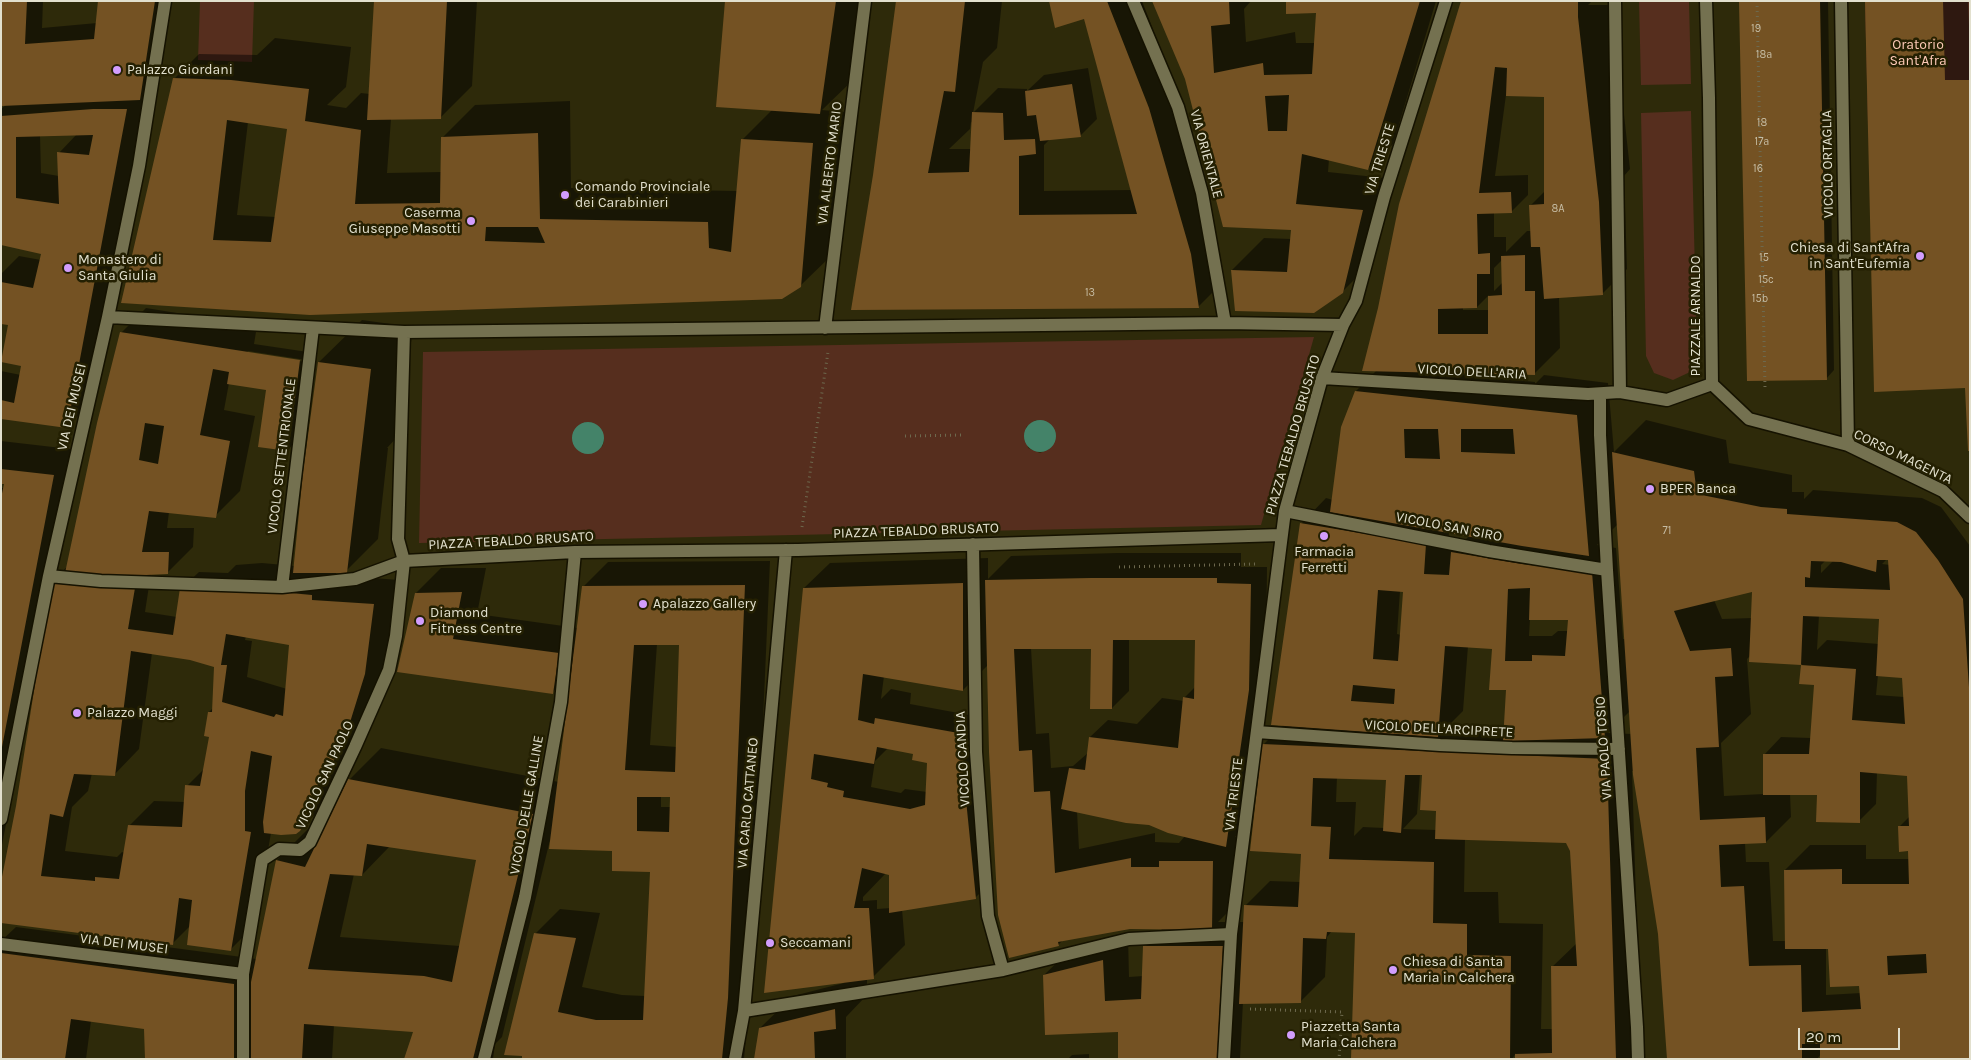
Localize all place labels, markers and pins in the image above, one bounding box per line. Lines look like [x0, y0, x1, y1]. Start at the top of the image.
place label: Palazzo Giordani [127, 62, 233, 78]
marker: Palazzo Giordani [111, 64, 123, 76]
place label: Comando Provinciale dei Carabinieri [575, 179, 710, 212]
marker: Comando Provinciale dei Carabinieri [559, 189, 571, 201]
place label: Caserma Giuseppe Masotti [349, 205, 461, 238]
marker: Caserma Giuseppe Masotti [465, 215, 477, 227]
place label: Chiesa di Sant'Afra in Sant'Eufemia [1790, 240, 1910, 272]
marker: Chiesa di Sant'Afra in Sant'Eufemia [1914, 250, 1926, 262]
place label: Monastero di Santa Giulia [78, 252, 162, 284]
marker: Monastero di Santa Giulia [62, 262, 74, 274]
place label: BPER Banca [1660, 481, 1736, 497]
marker: BPER Banca [1644, 483, 1656, 495]
marker: Farmacia Ferretti [1318, 530, 1330, 542]
place label: Farmacia Ferretti [1294, 544, 1354, 576]
place label: Apalazzo Gallery [653, 596, 756, 612]
marker: Apalazzo Gallery [637, 598, 649, 610]
place label: Diamond Fitness Centre [430, 605, 522, 638]
marker: Diamond Fitness Centre [414, 615, 426, 627]
place label: Palazzo Maggi [87, 705, 178, 721]
marker: Palazzo Maggi [71, 707, 83, 719]
place label: Seccamani [780, 935, 851, 951]
marker: Seccamani [764, 937, 776, 949]
place label: Chiesa di Santa Maria in Calchera [1403, 954, 1515, 986]
marker: Chiesa di Santa Maria in Calchera [1387, 964, 1399, 976]
place label: Piazzetta Santa Maria Calchera [1301, 1019, 1400, 1052]
marker: Piazzetta Santa Maria Calchera [1285, 1029, 1297, 1041]

